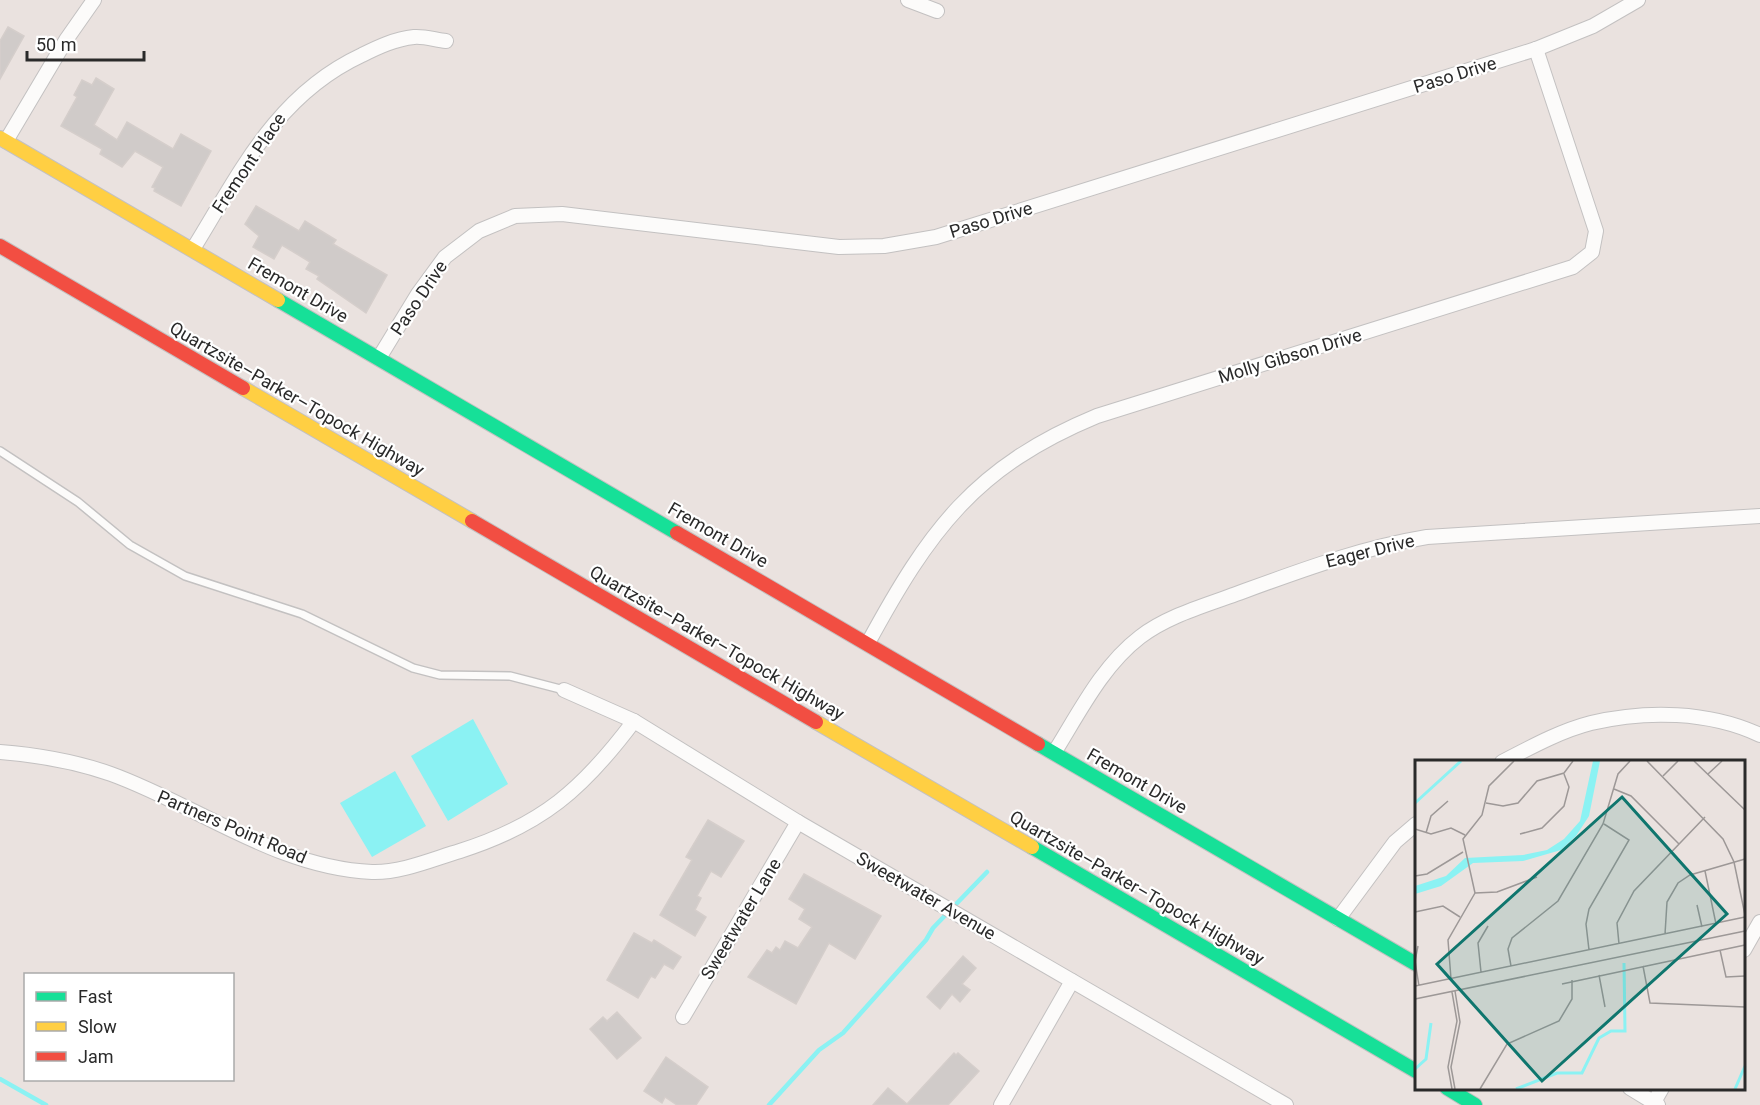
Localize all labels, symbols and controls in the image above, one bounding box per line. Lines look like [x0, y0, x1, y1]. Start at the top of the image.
scale bar [27, 24, 144, 62]
text: 50 m [36, 34, 76, 55]
street label: Paso Drive [1411, 52, 1499, 97]
street label: Fremont Place [207, 109, 290, 217]
street label: Paso Drive [947, 197, 1035, 242]
street label: Fremont Drive [245, 252, 352, 327]
street label: Paso Drive [386, 256, 451, 339]
street label: Quartzsite–Parker–Topock Highway [166, 317, 429, 480]
street label: Molly Gibson Drive [1216, 324, 1364, 387]
street label: Fremont Drive [665, 497, 772, 572]
street label: Eager Drive [1323, 529, 1416, 572]
street label: Quartzsite–Parker–Topock Highway [586, 561, 849, 724]
street label: Fremont Drive [1084, 743, 1191, 818]
inset map [1415, 760, 1745, 1090]
street label: Partners Point Road [154, 786, 310, 868]
street label: Quartzsite–Parker–Topock Highway [1006, 806, 1269, 969]
street label: Sweetwater Avenue [853, 847, 1000, 944]
street label: Sweetwater Lane [696, 854, 785, 983]
legend [24, 973, 234, 1081]
text: Fast [78, 986, 113, 1007]
text: Slow [78, 1016, 117, 1037]
text: Jam [78, 1046, 114, 1067]

